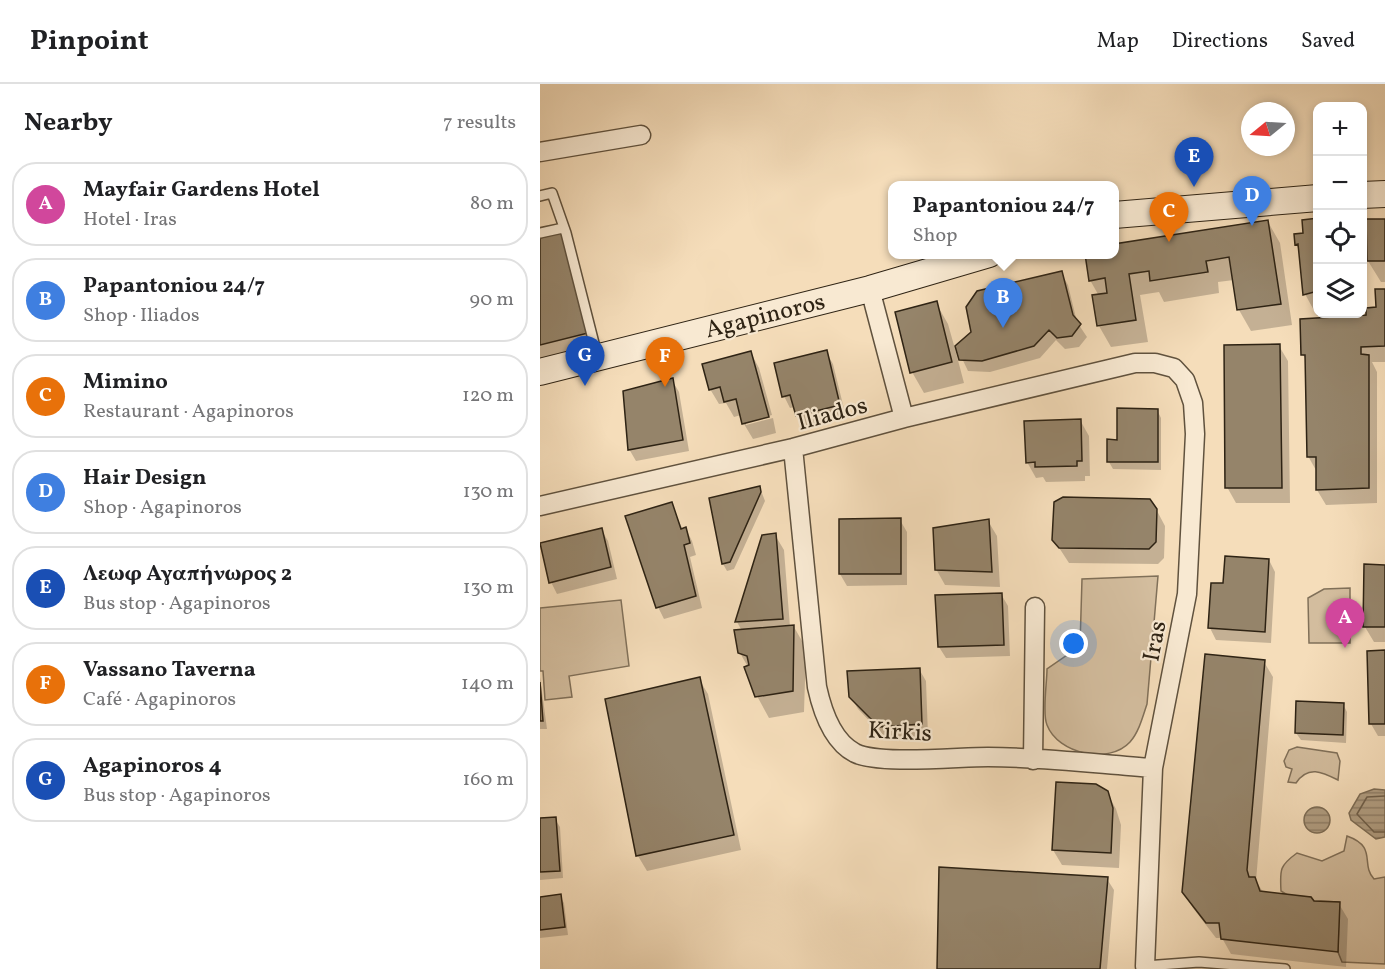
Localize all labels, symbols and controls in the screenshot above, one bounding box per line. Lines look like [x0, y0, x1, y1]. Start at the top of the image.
text: Pinpoint [30, 22, 148, 61]
text: Map [1097, 27, 1139, 56]
text: Directions [1172, 27, 1268, 56]
text: Saved [1301, 27, 1355, 56]
north arrow [1241, 102, 1295, 156]
map controls [1313, 102, 1367, 318]
button: + [1313, 102, 1367, 156]
text: Nearby [24, 105, 113, 141]
text: 7 results [443, 109, 516, 137]
pin: E [1174, 138, 1214, 187]
button: − [1313, 156, 1367, 210]
text: Mayfair Gardens Hotel [83, 175, 320, 206]
pin: D [1232, 176, 1272, 226]
popup [888, 181, 1119, 259]
text: A [38, 190, 53, 218]
text: 80 m [470, 190, 514, 218]
text: Papantoniou 24/7 [912, 191, 1095, 222]
pin: C [1150, 192, 1188, 242]
text: Hotel · Iras [83, 206, 177, 234]
button: locate [1313, 210, 1367, 264]
text: Shop [912, 222, 958, 250]
button: layers [1313, 264, 1367, 318]
text: Papantoniou 24/7 [83, 271, 265, 302]
pin: B [984, 278, 1022, 328]
text: B [39, 286, 52, 314]
text: 90 m [470, 286, 514, 314]
street label: Agapinoros [702, 286, 829, 348]
text: Shop · Iliados [83, 302, 200, 330]
pin: G [566, 336, 604, 386]
pin: F [646, 338, 684, 387]
text: Mimino [83, 367, 168, 398]
text: C [39, 382, 52, 410]
text: 120 m [462, 382, 514, 410]
street label: Iliados [794, 389, 871, 441]
text: Restaurant · Agapinoros [83, 398, 294, 426]
text: Hair Design [83, 463, 206, 494]
text: D [38, 478, 53, 506]
text: 130 m [463, 478, 514, 506]
text: Shop · Agapinoros [83, 494, 242, 522]
text: Λεωφ Αγαπήνωρος 2 [83, 559, 292, 590]
text: E [39, 574, 52, 602]
text: 130 m [463, 574, 514, 602]
text: Bus stop · Agapinoros [83, 590, 271, 618]
pin: A [1326, 598, 1364, 648]
street label: Iras [1135, 618, 1177, 665]
your location [1059, 629, 1088, 658]
text: Vassano Taverna [83, 655, 256, 686]
text: F [40, 670, 51, 698]
text: 140 m [461, 670, 514, 698]
text: Café · Agapinoros [83, 686, 236, 714]
street label: Kirkis [867, 714, 933, 752]
text: Agapinoros 4 [83, 751, 222, 782]
text: G [38, 766, 53, 794]
text: 160 m [462, 766, 514, 794]
text: Bus stop · Agapinoros [83, 782, 271, 810]

